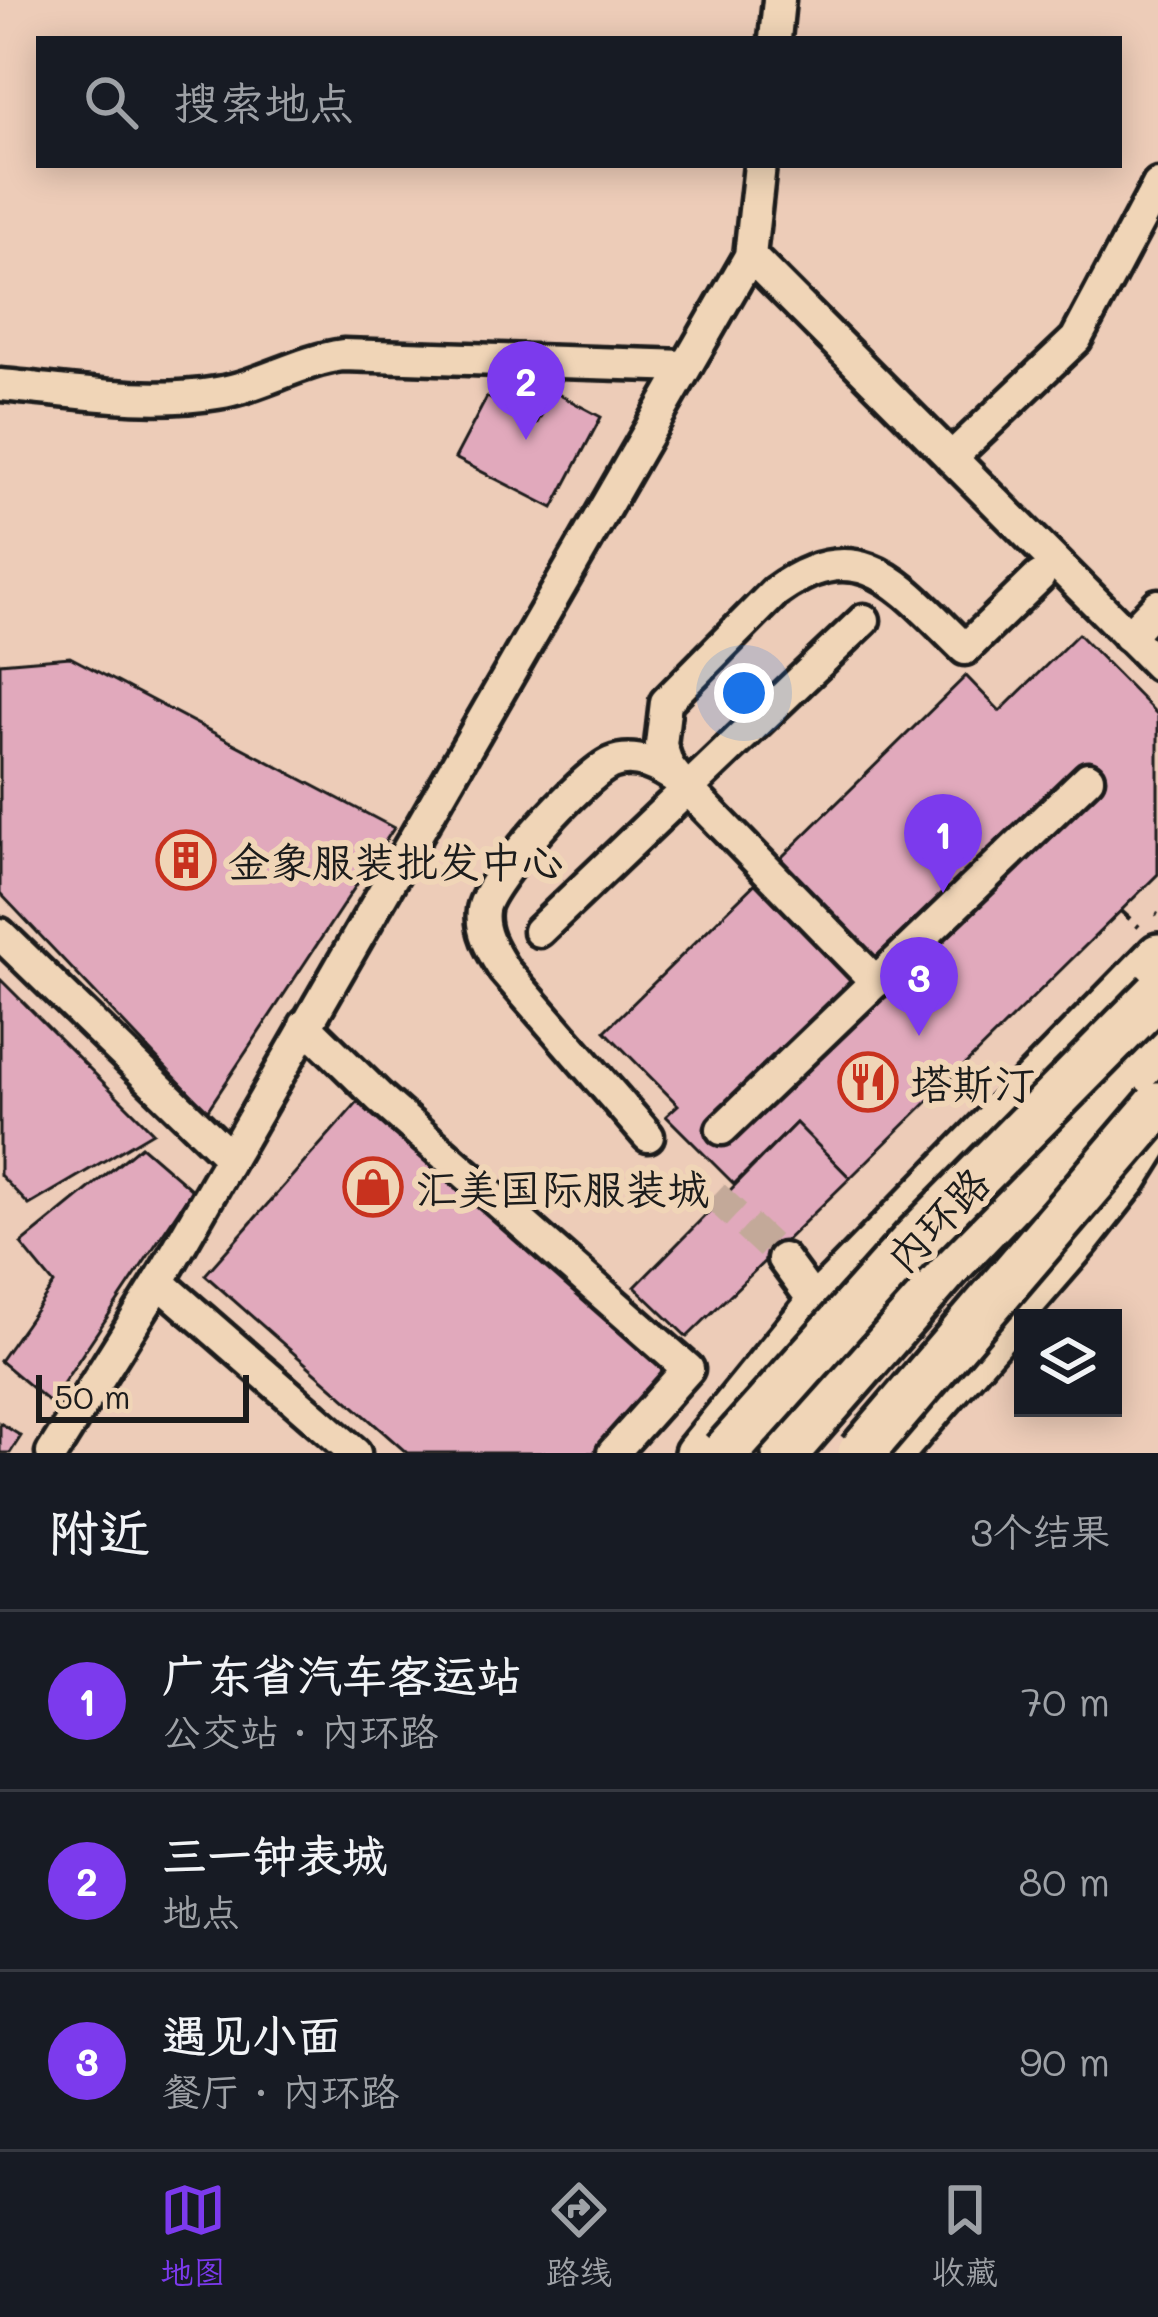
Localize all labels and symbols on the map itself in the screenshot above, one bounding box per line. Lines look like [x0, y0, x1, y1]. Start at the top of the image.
pin: 2 [487, 341, 565, 440]
your location [714, 663, 774, 723]
pin: 1 [904, 794, 982, 893]
building icon: 金象服装批发中心 [155, 829, 217, 891]
place label: 金象服装批发中心 [228, 833, 564, 888]
pin: 3 [880, 937, 958, 1036]
restaurant icon: 塔斯汀 [837, 1051, 899, 1113]
place label: 塔斯汀 [910, 1055, 1036, 1110]
street label: 内环路 [873, 1155, 1001, 1283]
shop icon: 汇美国际服装城 [342, 1156, 404, 1218]
place label: 汇美国际服装城 [415, 1160, 709, 1215]
scale bar [36, 1369, 249, 1422]

